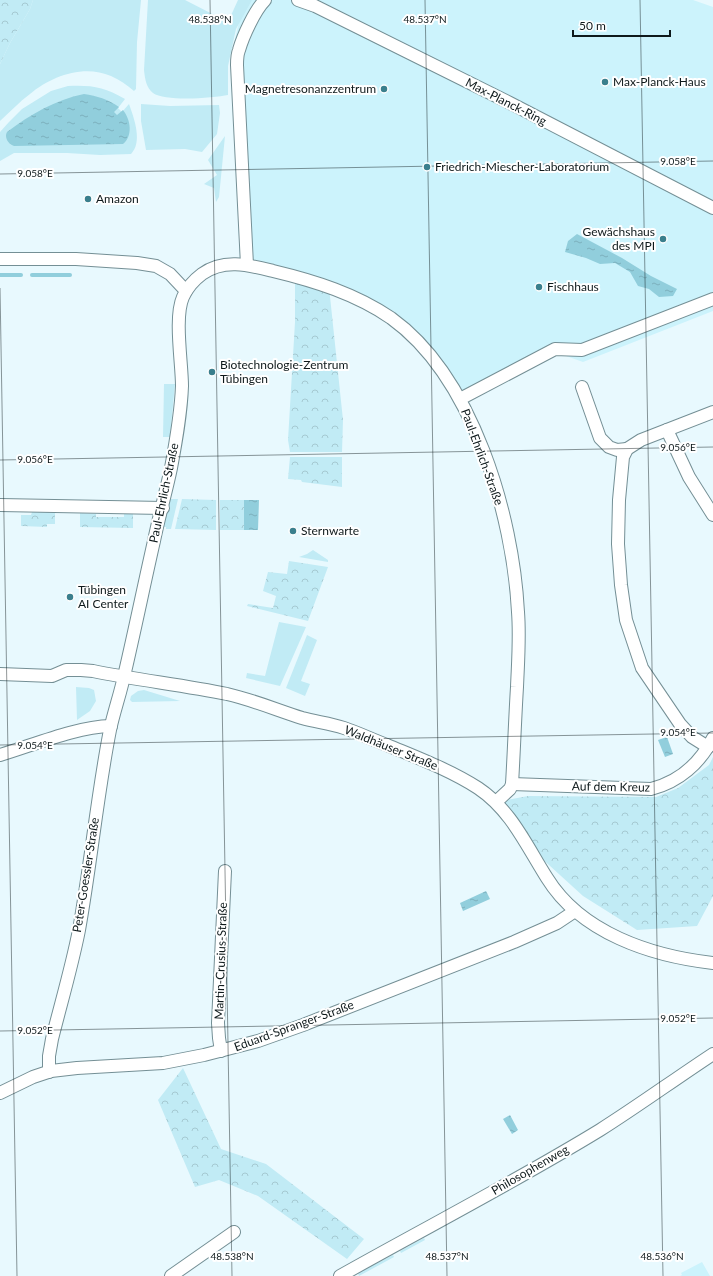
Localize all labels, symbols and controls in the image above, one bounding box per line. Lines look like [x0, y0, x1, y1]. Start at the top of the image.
scale bar [573, 12, 670, 38]
text: 48.538°N [188, 13, 232, 25]
text: 48.537°N [403, 13, 447, 25]
text: 50 m [579, 18, 606, 33]
place label: Max-Planck-Haus [613, 74, 706, 89]
street label: Max-Planck-Ring [463, 75, 549, 128]
marker: Max-Planck-Haus [600, 77, 610, 87]
place label: Magnetresonanzzentrum [245, 81, 376, 96]
marker: Magnetresonanzzentrum [379, 84, 389, 94]
text: 9.058°E [660, 155, 696, 167]
place label: Friedrich-Miescher-Laboratorium [435, 159, 609, 174]
marker: Friedrich-Miescher-Laboratorium [422, 162, 432, 172]
text: 9.058°E [17, 167, 53, 179]
place label: Amazon [96, 191, 139, 206]
marker: Amazon [83, 194, 93, 204]
place label: Gewächshaus des MPI [583, 224, 655, 253]
marker: Gewächshaus des MPI [658, 234, 668, 244]
place label: Fischhaus [547, 279, 599, 294]
marker: Fischhaus [534, 282, 544, 292]
place label: Biotechnologie-Zentrum Tübingen [220, 357, 348, 386]
marker: Biotechnologie-Zentrum Tübingen [207, 367, 217, 377]
street label: Paul-Ehrlich-Straße [458, 407, 507, 507]
text: 9.056°E [660, 441, 696, 453]
street label: Paul-Ehrlich-Straße [146, 442, 181, 544]
text: 9.056°E [17, 453, 53, 465]
place label: Sternwarte [301, 523, 359, 538]
marker: Sternwarte [288, 526, 298, 536]
place label: Tübingen AI Center [78, 582, 129, 611]
marker: Tübingen AI Center [65, 592, 75, 602]
street label: Waldhäuser Straße [342, 722, 440, 773]
text: 9.054°E [660, 726, 696, 738]
text: 9.054°E [17, 739, 53, 751]
street label: Auf dem Kreuz [572, 778, 651, 795]
street label: Peter-Goessler-Straße [69, 816, 102, 934]
street label: Martin-Crusius-Straße [211, 902, 230, 1020]
street label: Eduard-Spranger-Straße [232, 997, 356, 1054]
text: 9.052°E [660, 1012, 696, 1024]
text: 9.052°E [17, 1024, 53, 1036]
street label: Philosophenweg [488, 1141, 571, 1198]
text: 48.538°N [210, 1250, 254, 1262]
text: 48.537°N [425, 1250, 469, 1262]
text: 48.536°N [640, 1250, 684, 1262]

